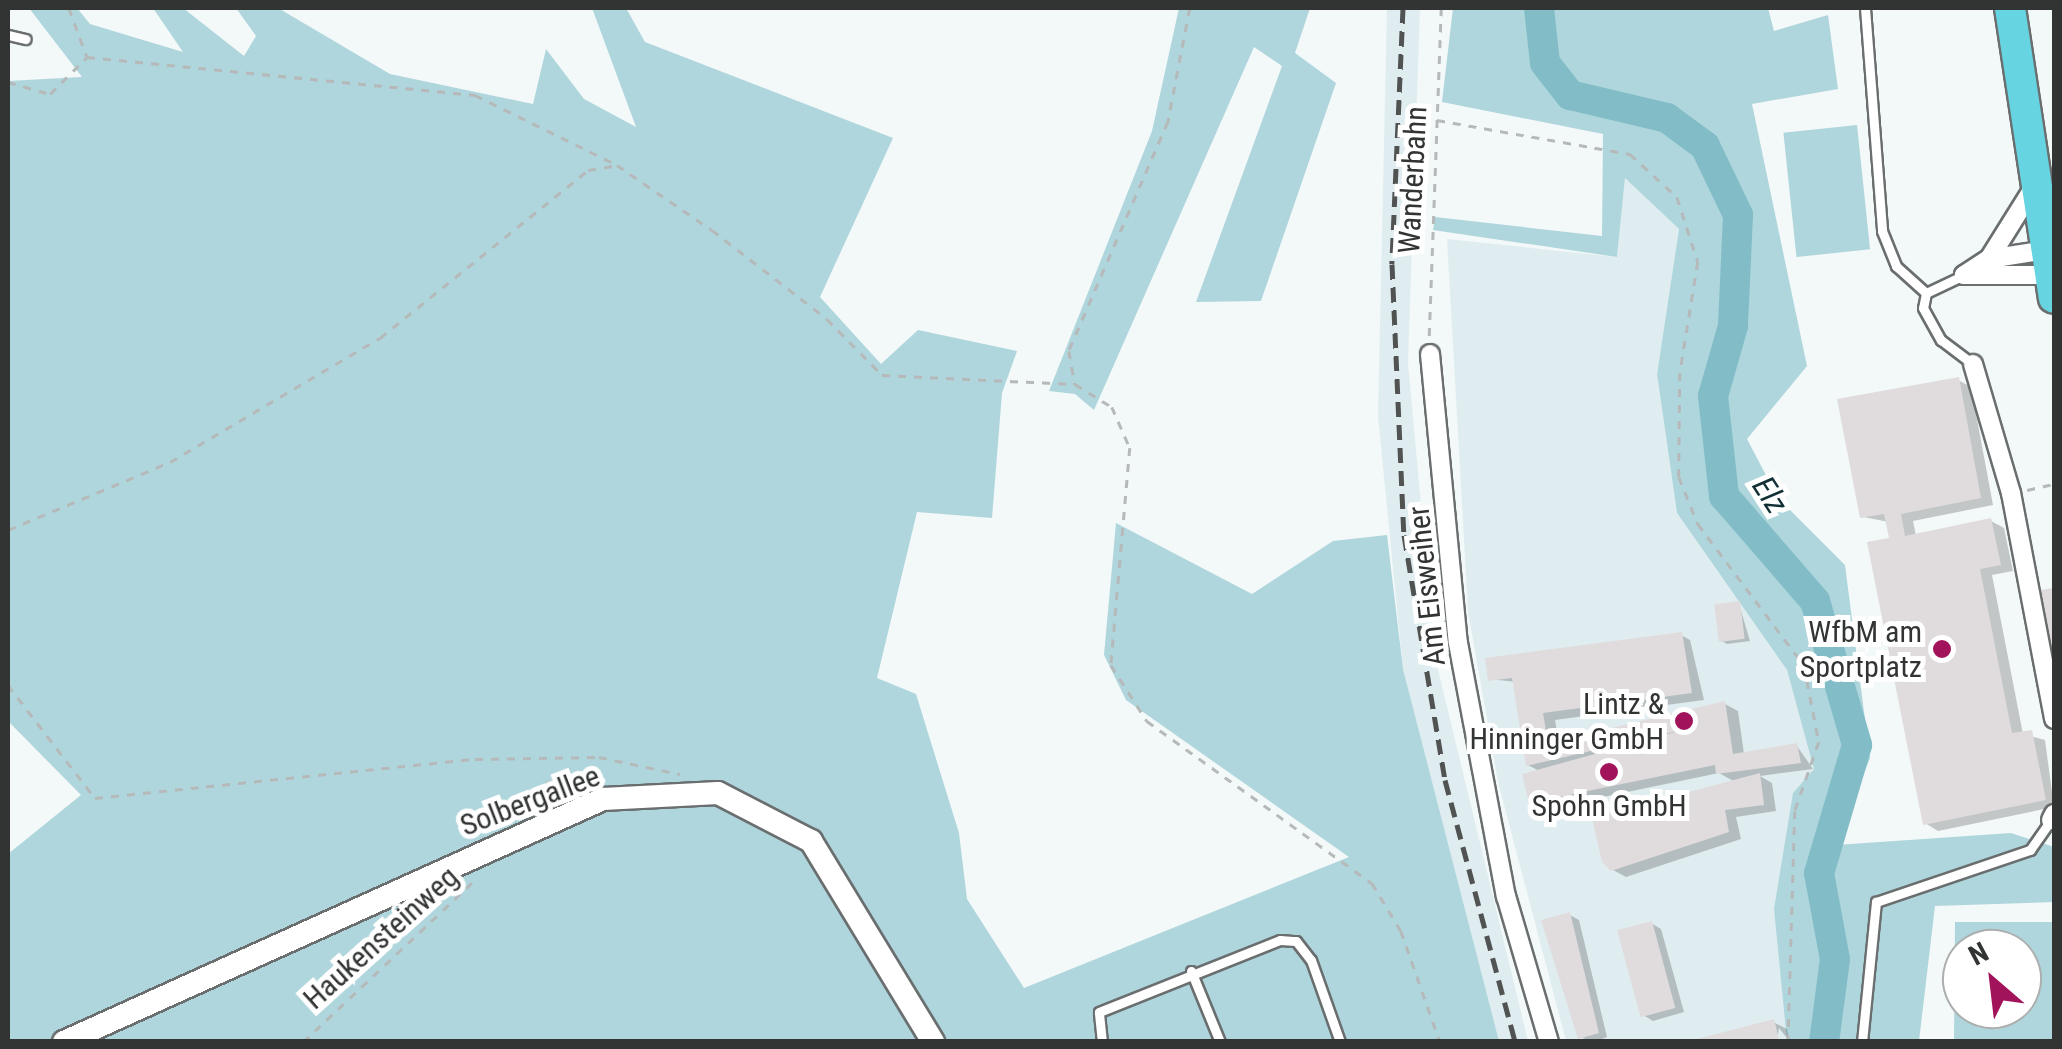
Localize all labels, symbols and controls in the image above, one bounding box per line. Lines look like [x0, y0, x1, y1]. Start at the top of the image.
street label: Wanderbahn [1391, 105, 1435, 255]
water label: Elz [1744, 469, 1796, 521]
street label: Am Eisweiher [1401, 504, 1453, 668]
place label: WfbM am Sportplatz [1800, 614, 1922, 684]
marker: WfbM am Sportplatz [1931, 638, 1953, 660]
place label: Lintz & Hinninger GmbH [1469, 686, 1664, 756]
marker: Lintz & Hinninger GmbH [1673, 710, 1695, 732]
street label: Solbergallee [455, 758, 605, 844]
marker: Spohn GmbH [1598, 761, 1620, 783]
place label: Spohn GmbH [1531, 788, 1687, 824]
street label: Haukensteinweg [296, 859, 466, 1017]
north arrow [1942, 929, 2042, 1029]
text: N [1963, 935, 1994, 972]

